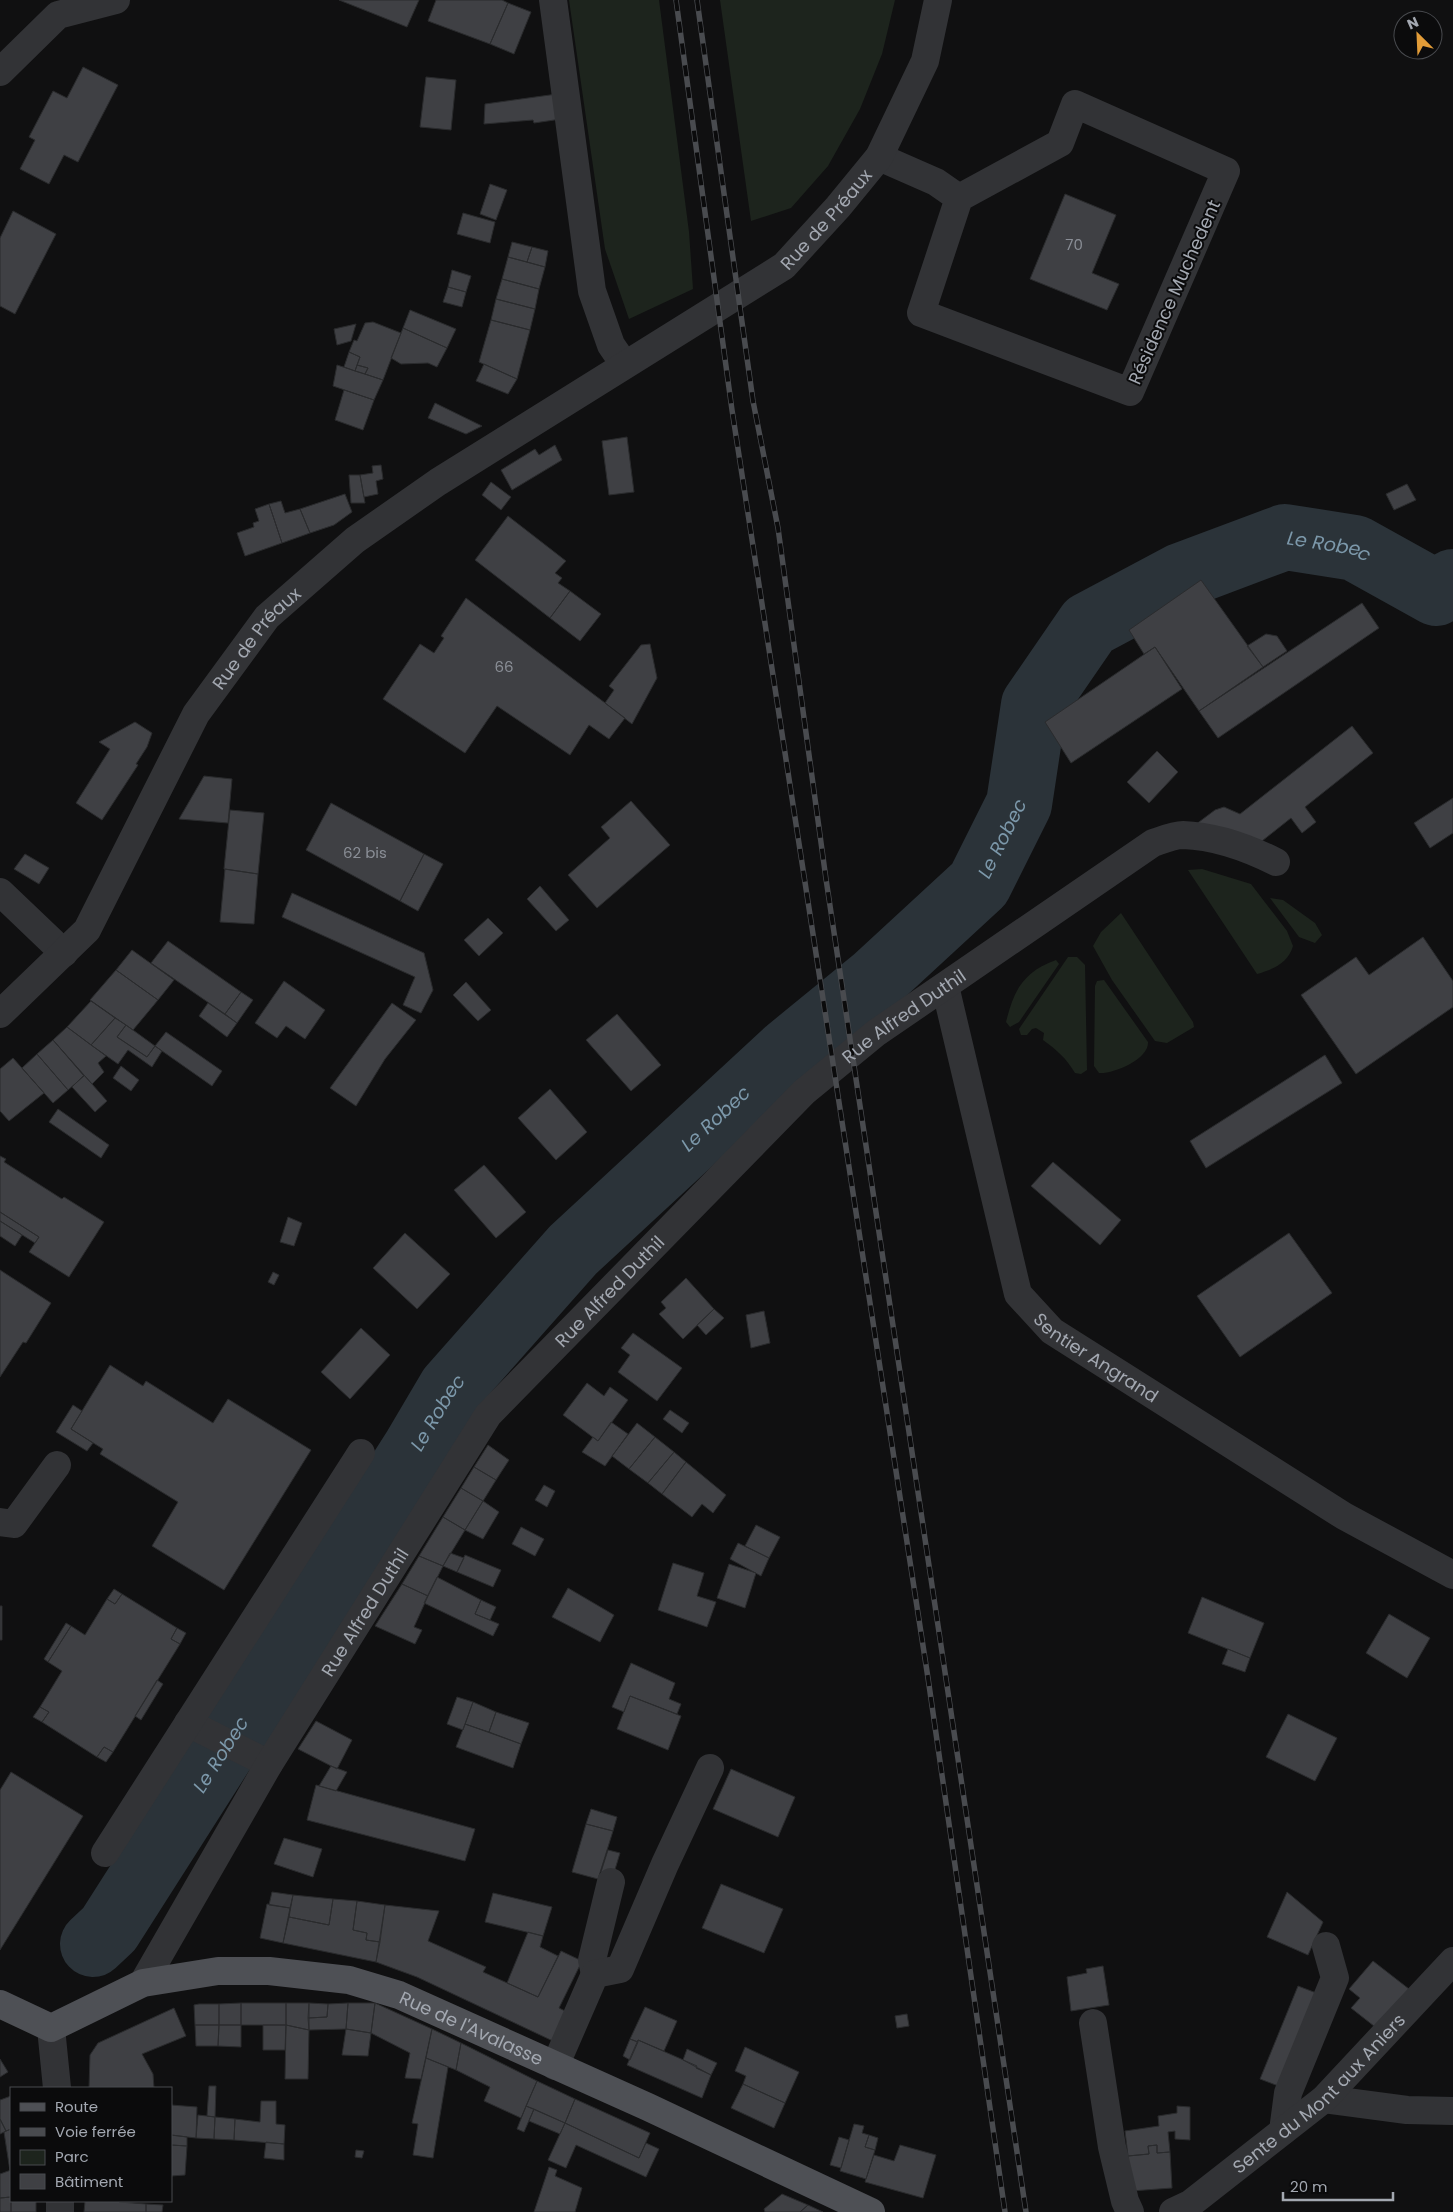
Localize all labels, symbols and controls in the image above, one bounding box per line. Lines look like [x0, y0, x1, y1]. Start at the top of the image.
north arrow [1393, 10, 1443, 60]
text: N [1404, 12, 1422, 34]
street label: Rue de Préaux [774, 163, 877, 275]
street label: Résidence Muchedent [1122, 196, 1226, 388]
house number: 70 [1065, 234, 1083, 255]
water label: Le Robec [1285, 524, 1376, 568]
street label: Rue de Préaux [206, 581, 306, 694]
house number: 66 [494, 656, 514, 677]
water label: Le Robec [971, 794, 1033, 883]
house number: 62 bis [343, 842, 387, 863]
street label: Rue Alfred Duthil [836, 963, 970, 1069]
water label: Le Robec [675, 1079, 756, 1157]
street label: Rue Alfred Duthil [549, 1230, 670, 1352]
street label: Sentier Angrand [1028, 1307, 1163, 1408]
water label: Le Robec [403, 1368, 471, 1456]
street label: Rue Alfred Duthil [315, 1543, 414, 1681]
water label: Le Robec [186, 1711, 255, 1798]
street label: Rue de l'Avalasse [396, 1984, 547, 2071]
street label: Sente du Mont aux Aniers [1227, 2008, 1411, 2179]
legend [10, 2087, 172, 2202]
text: Route [55, 2096, 98, 2117]
text: Voie ferrée [55, 2121, 136, 2142]
text: Parc [55, 2146, 89, 2167]
scale bar [1283, 2170, 1393, 2202]
text: Bâtiment [55, 2171, 123, 2192]
text: 20 m [1290, 2176, 1328, 2197]

